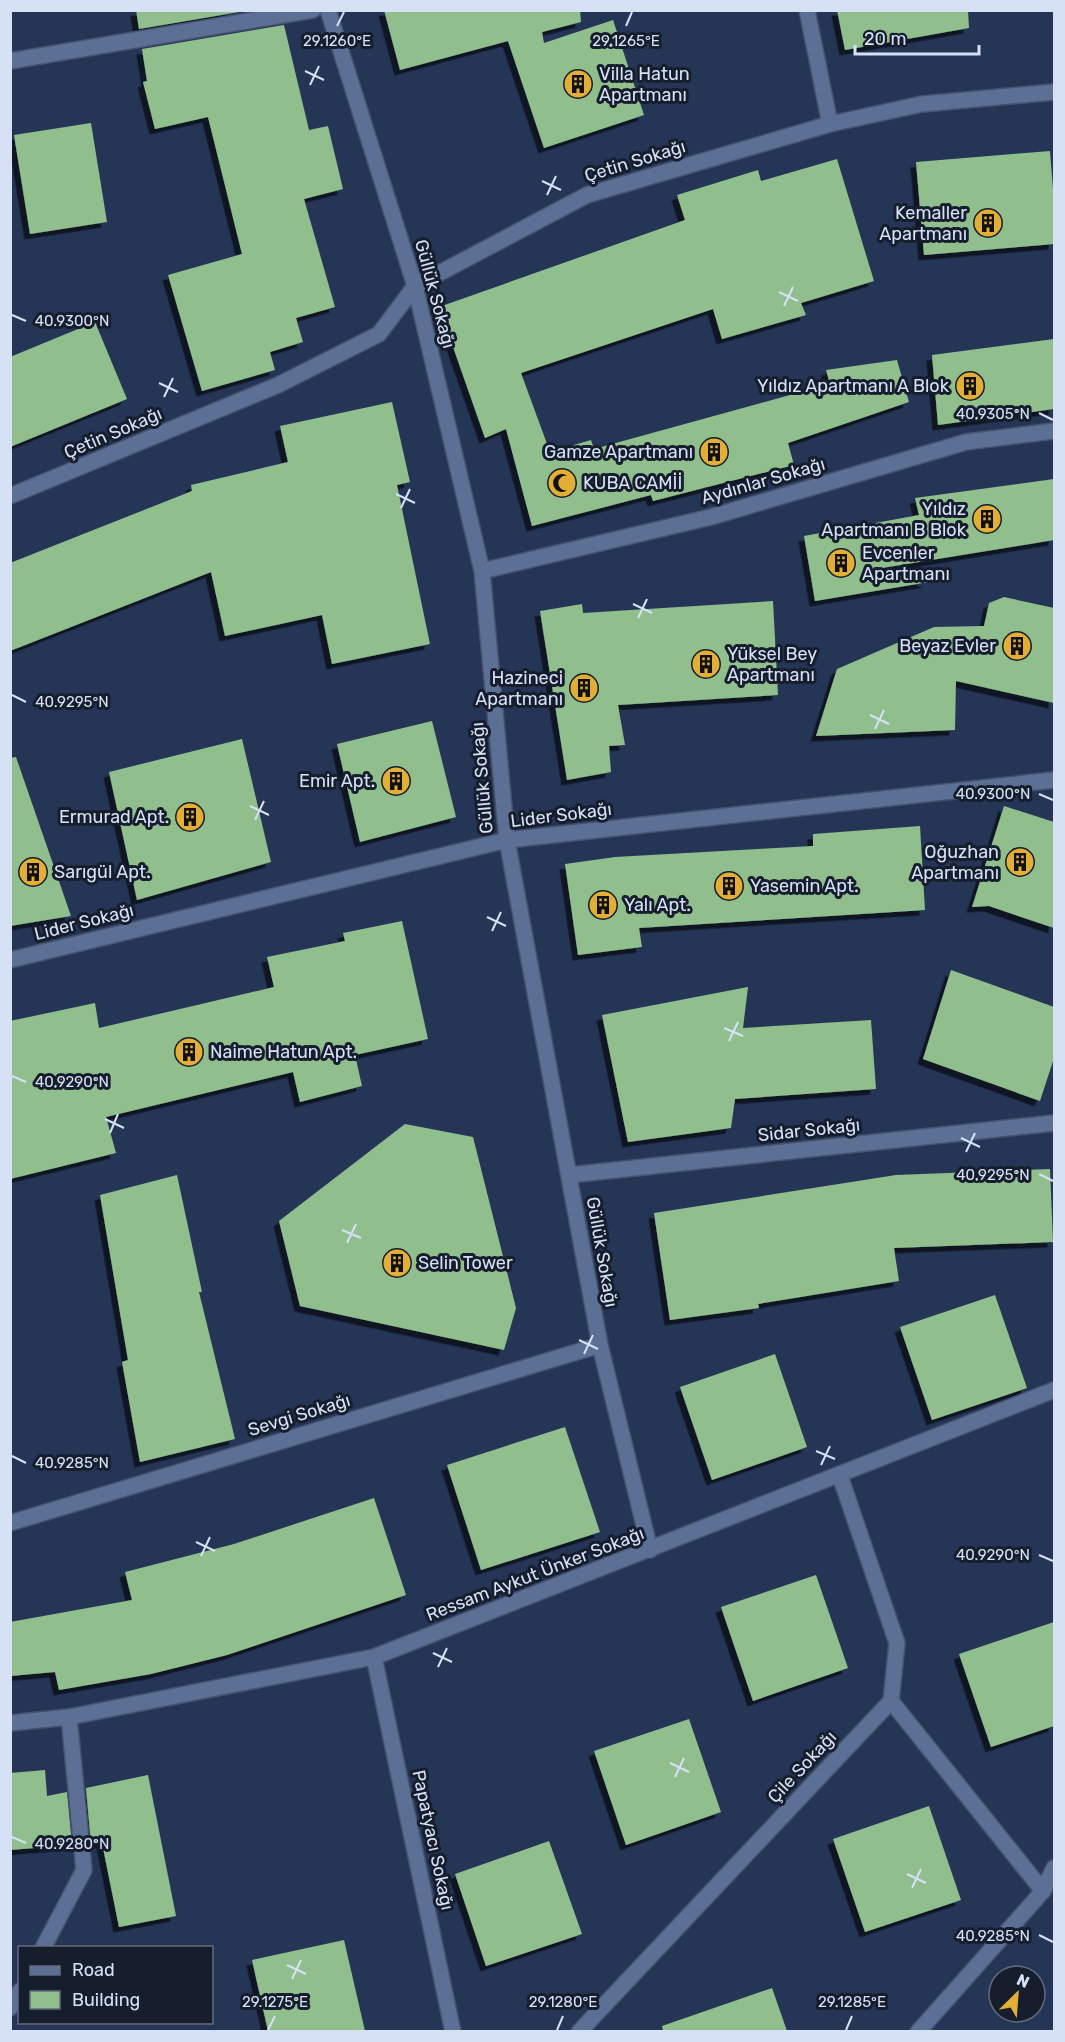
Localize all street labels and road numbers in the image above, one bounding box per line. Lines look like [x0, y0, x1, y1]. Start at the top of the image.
street label: Çetin Sokağı [582, 135, 688, 187]
street label: Güllük Sokağı [410, 237, 460, 351]
street label: Çetin Sokağı [61, 402, 165, 464]
street label: Aydınlar Sokağı [698, 453, 828, 509]
street label: Güllük Sokağı [466, 721, 498, 835]
street label: Lider Sokağı [509, 798, 613, 832]
street label: Lider Sokağı [32, 899, 136, 945]
street label: Sidar Sokağı [757, 1114, 861, 1146]
street label: Güllük Sokağı [581, 1195, 623, 1309]
street label: Sevgi Sokağı [245, 1389, 353, 1441]
street label: Ressam Aykut Ünker Sokağı [423, 1522, 647, 1626]
street label: Çile Sokağı [763, 1726, 841, 1808]
street label: Papatyacı Sokağı [407, 1768, 459, 1912]

